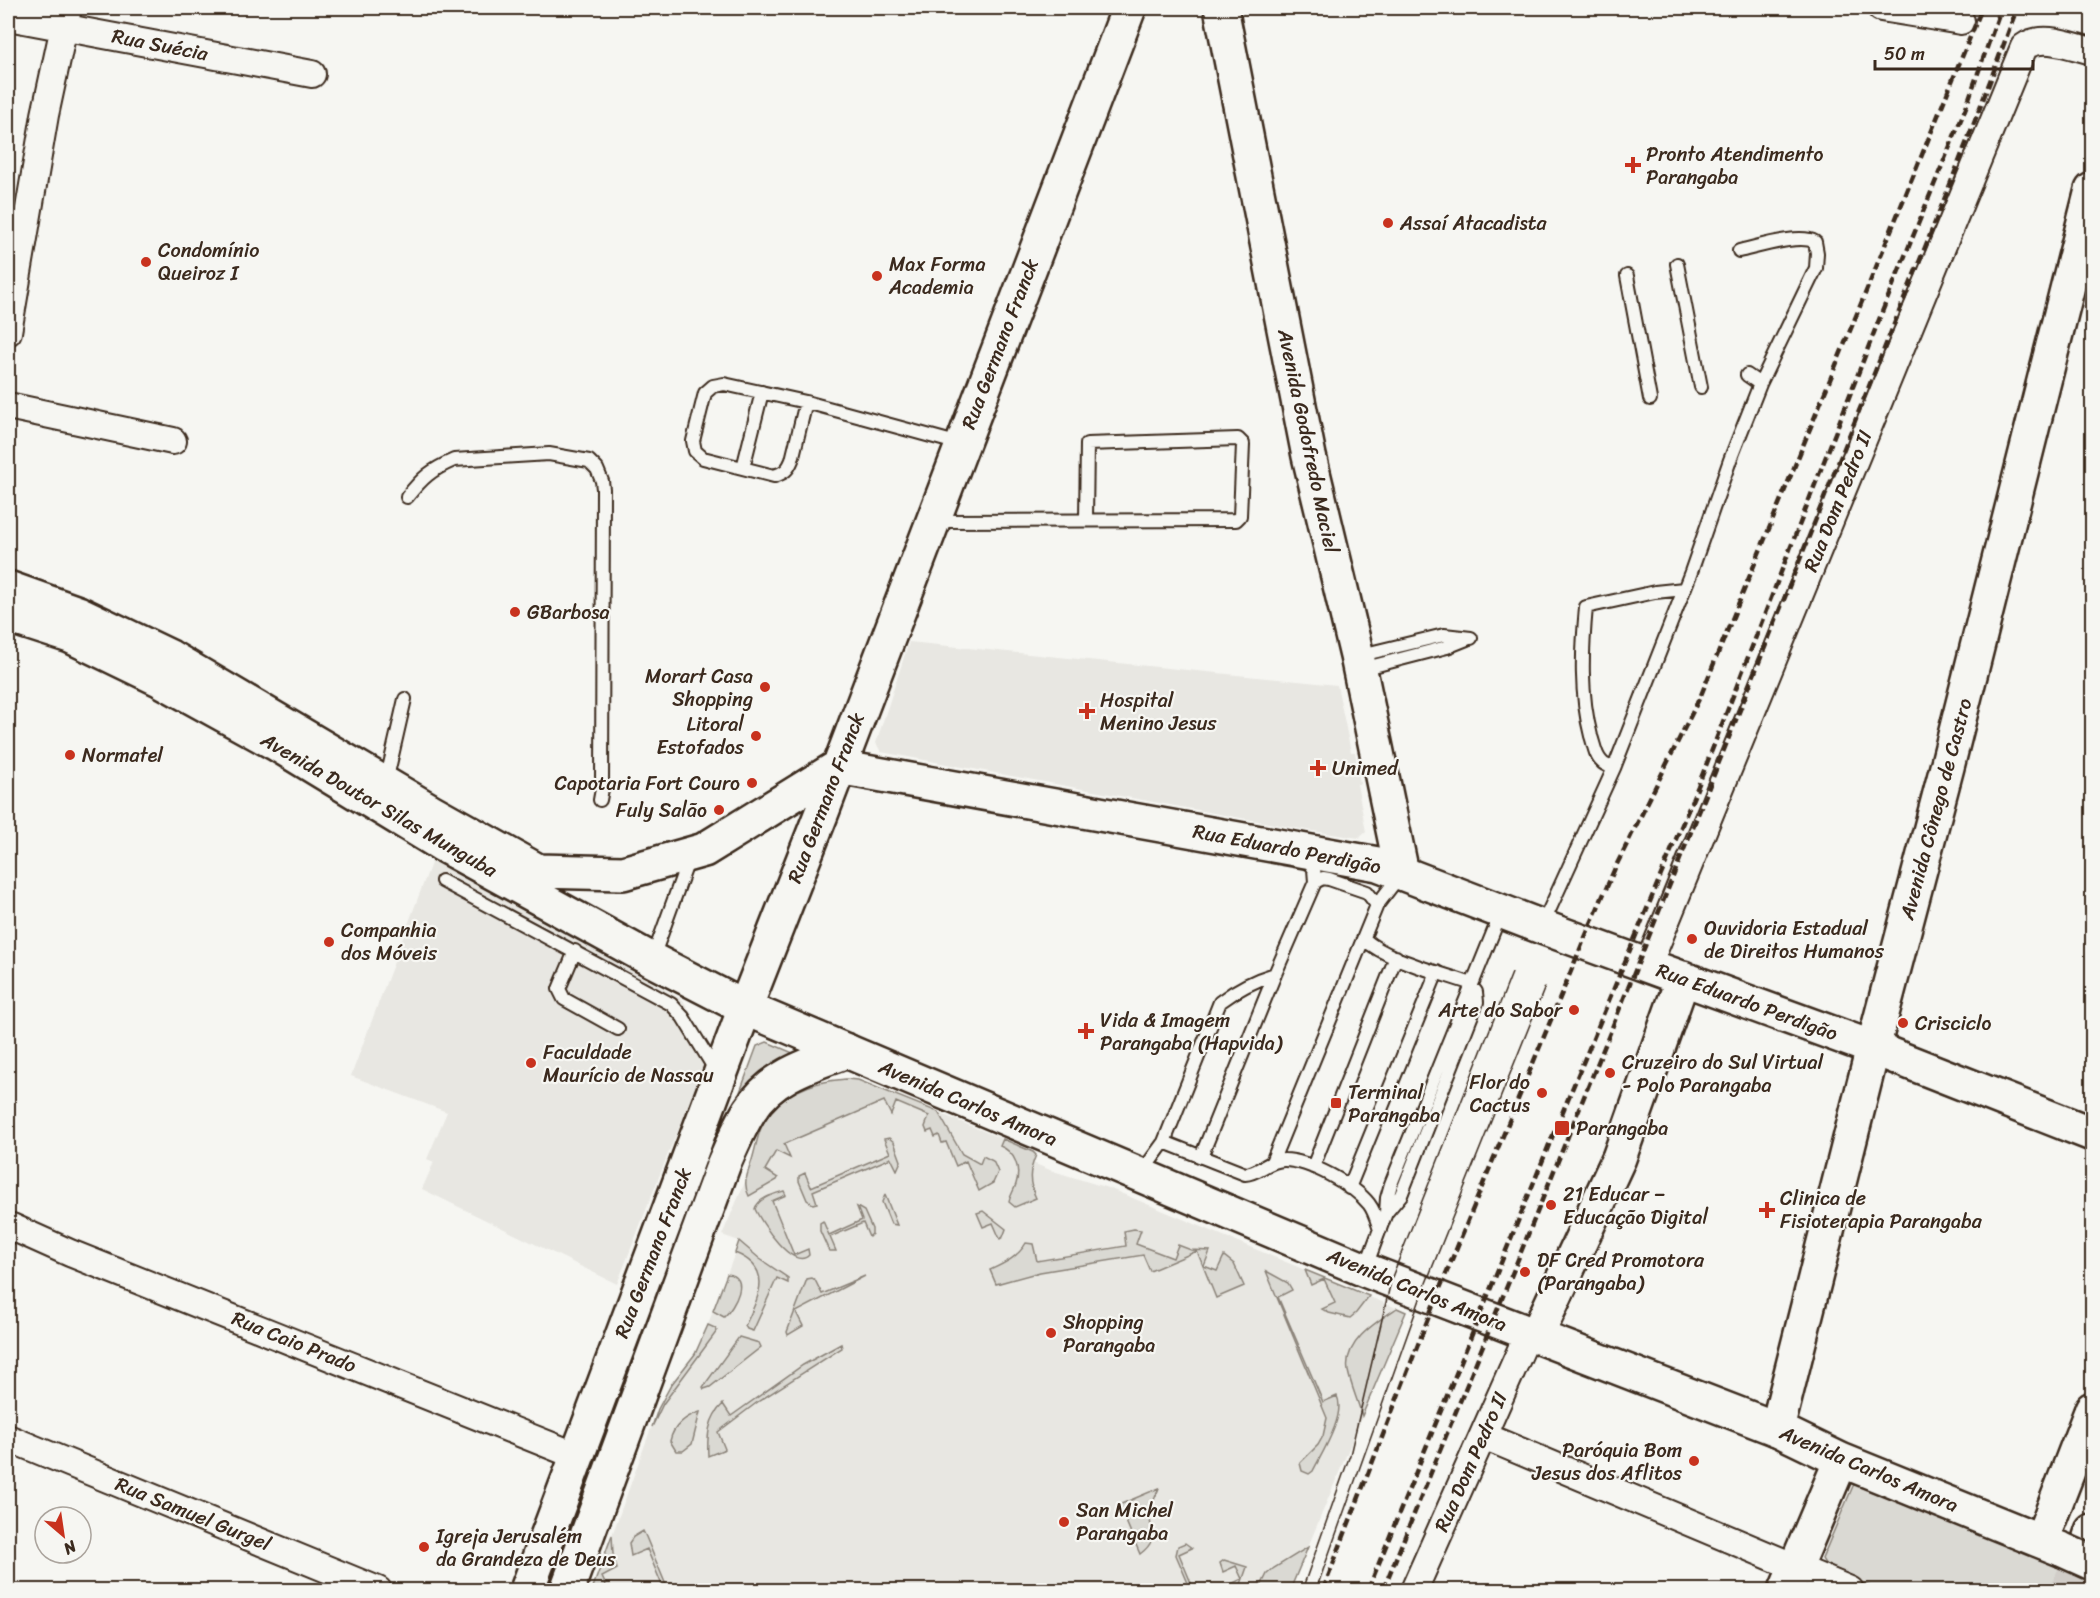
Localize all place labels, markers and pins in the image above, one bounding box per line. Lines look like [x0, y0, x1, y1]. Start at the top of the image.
place label: Pronto Atendimento Parangaba [1646, 137, 1824, 195]
marker: Pronto Atendimento Parangaba [1624, 156, 1642, 174]
place label: Assaí Atacadista [1399, 206, 1547, 241]
marker: Assaí Atacadista [1381, 216, 1395, 230]
place label: Condomínio Queiroz I [158, 233, 259, 291]
place label: Max Forma Academia [888, 247, 985, 305]
marker: Condomínio Queiroz I [139, 255, 153, 269]
marker: Max Forma Academia [870, 269, 884, 283]
place label: GBarbosa [527, 595, 610, 630]
marker: GBarbosa [508, 605, 522, 619]
place label: Morart Casa Shopping [645, 659, 753, 717]
marker: Morart Casa Shopping [758, 680, 772, 694]
place label: Hospital Menino Jesus [1100, 683, 1217, 741]
marker: Hospital Menino Jesus [1078, 702, 1096, 720]
place label: Litoral Estofados [656, 707, 745, 765]
marker: Litoral Estofados [749, 729, 763, 743]
place label: Normatel [82, 738, 164, 773]
marker: Normatel [63, 748, 77, 762]
place label: Unimed [1332, 751, 1399, 786]
marker: Unimed [1309, 759, 1327, 777]
place label: Capotaria Fort Couro [555, 766, 740, 801]
marker: Capotaria Fort Couro [745, 776, 759, 790]
place label: Fuly Salão [616, 793, 707, 828]
marker: Fuly Salão [712, 803, 726, 817]
place label: Ouvidoria Estadual de Direitos Humanos [1704, 911, 1885, 969]
place label: Companhia dos Móveis [341, 913, 438, 971]
marker: Ouvidoria Estadual de Direitos Humanos [1685, 932, 1699, 946]
marker: Companhia dos Móveis [322, 935, 336, 949]
place label: Arte do Sabor [1438, 993, 1564, 1028]
place label: Vida & Imagem Parangaba (Hapvida) [1100, 1003, 1283, 1061]
marker: Arte do Sabor [1567, 1003, 1581, 1017]
place label: Crisciclo [1915, 1006, 1992, 1041]
marker: Crisciclo [1896, 1016, 1910, 1030]
marker: Vida & Imagem Parangaba (Hapvida) [1077, 1022, 1095, 1040]
place label: Faculdade Maurício de Nassau [543, 1035, 714, 1093]
place label: Cruzeiro do Sul Virtual - Polo Parangaba [1622, 1045, 1824, 1103]
marker: Faculdade Maurício de Nassau [524, 1056, 538, 1070]
place label: Flor do Cactus [1469, 1065, 1531, 1123]
marker: Cruzeiro do Sul Virtual - Polo Parangaba [1603, 1066, 1617, 1080]
place label: Terminal Parangaba [1348, 1075, 1440, 1133]
marker: Flor do Cactus [1535, 1086, 1549, 1100]
marker: Terminal Parangaba [1329, 1096, 1343, 1110]
place label: Parangaba [1576, 1111, 1668, 1146]
marker: Parangaba [1553, 1119, 1571, 1137]
place label: 21 Educar – Educação Digital [1563, 1177, 1708, 1235]
place label: Clinica de Fisioterapia Parangaba [1780, 1181, 1983, 1239]
marker: 21 Educar – Educação Digital [1544, 1198, 1558, 1212]
marker: Clinica de Fisioterapia Parangaba [1758, 1201, 1776, 1219]
place label: DF Cred Promotora (Parangaba) [1537, 1243, 1705, 1301]
marker: DF Cred Promotora (Parangaba) [1518, 1265, 1532, 1279]
place label: Shopping Parangaba [1063, 1305, 1155, 1363]
marker: Shopping Parangaba [1044, 1326, 1058, 1340]
place label: Paróquia Bom Jesus dos Aflitos [1531, 1433, 1683, 1491]
marker: Paróquia Bom Jesus dos Aflitos [1687, 1454, 1701, 1468]
place label: San Michel Parangaba [1076, 1493, 1174, 1551]
marker: San Michel Parangaba [1057, 1515, 1071, 1529]
place label: Igreja Jerusalém da Grandeza de Deus [435, 1519, 617, 1577]
marker: Igreja Jerusalém da Grandeza de Deus [417, 1540, 431, 1554]

